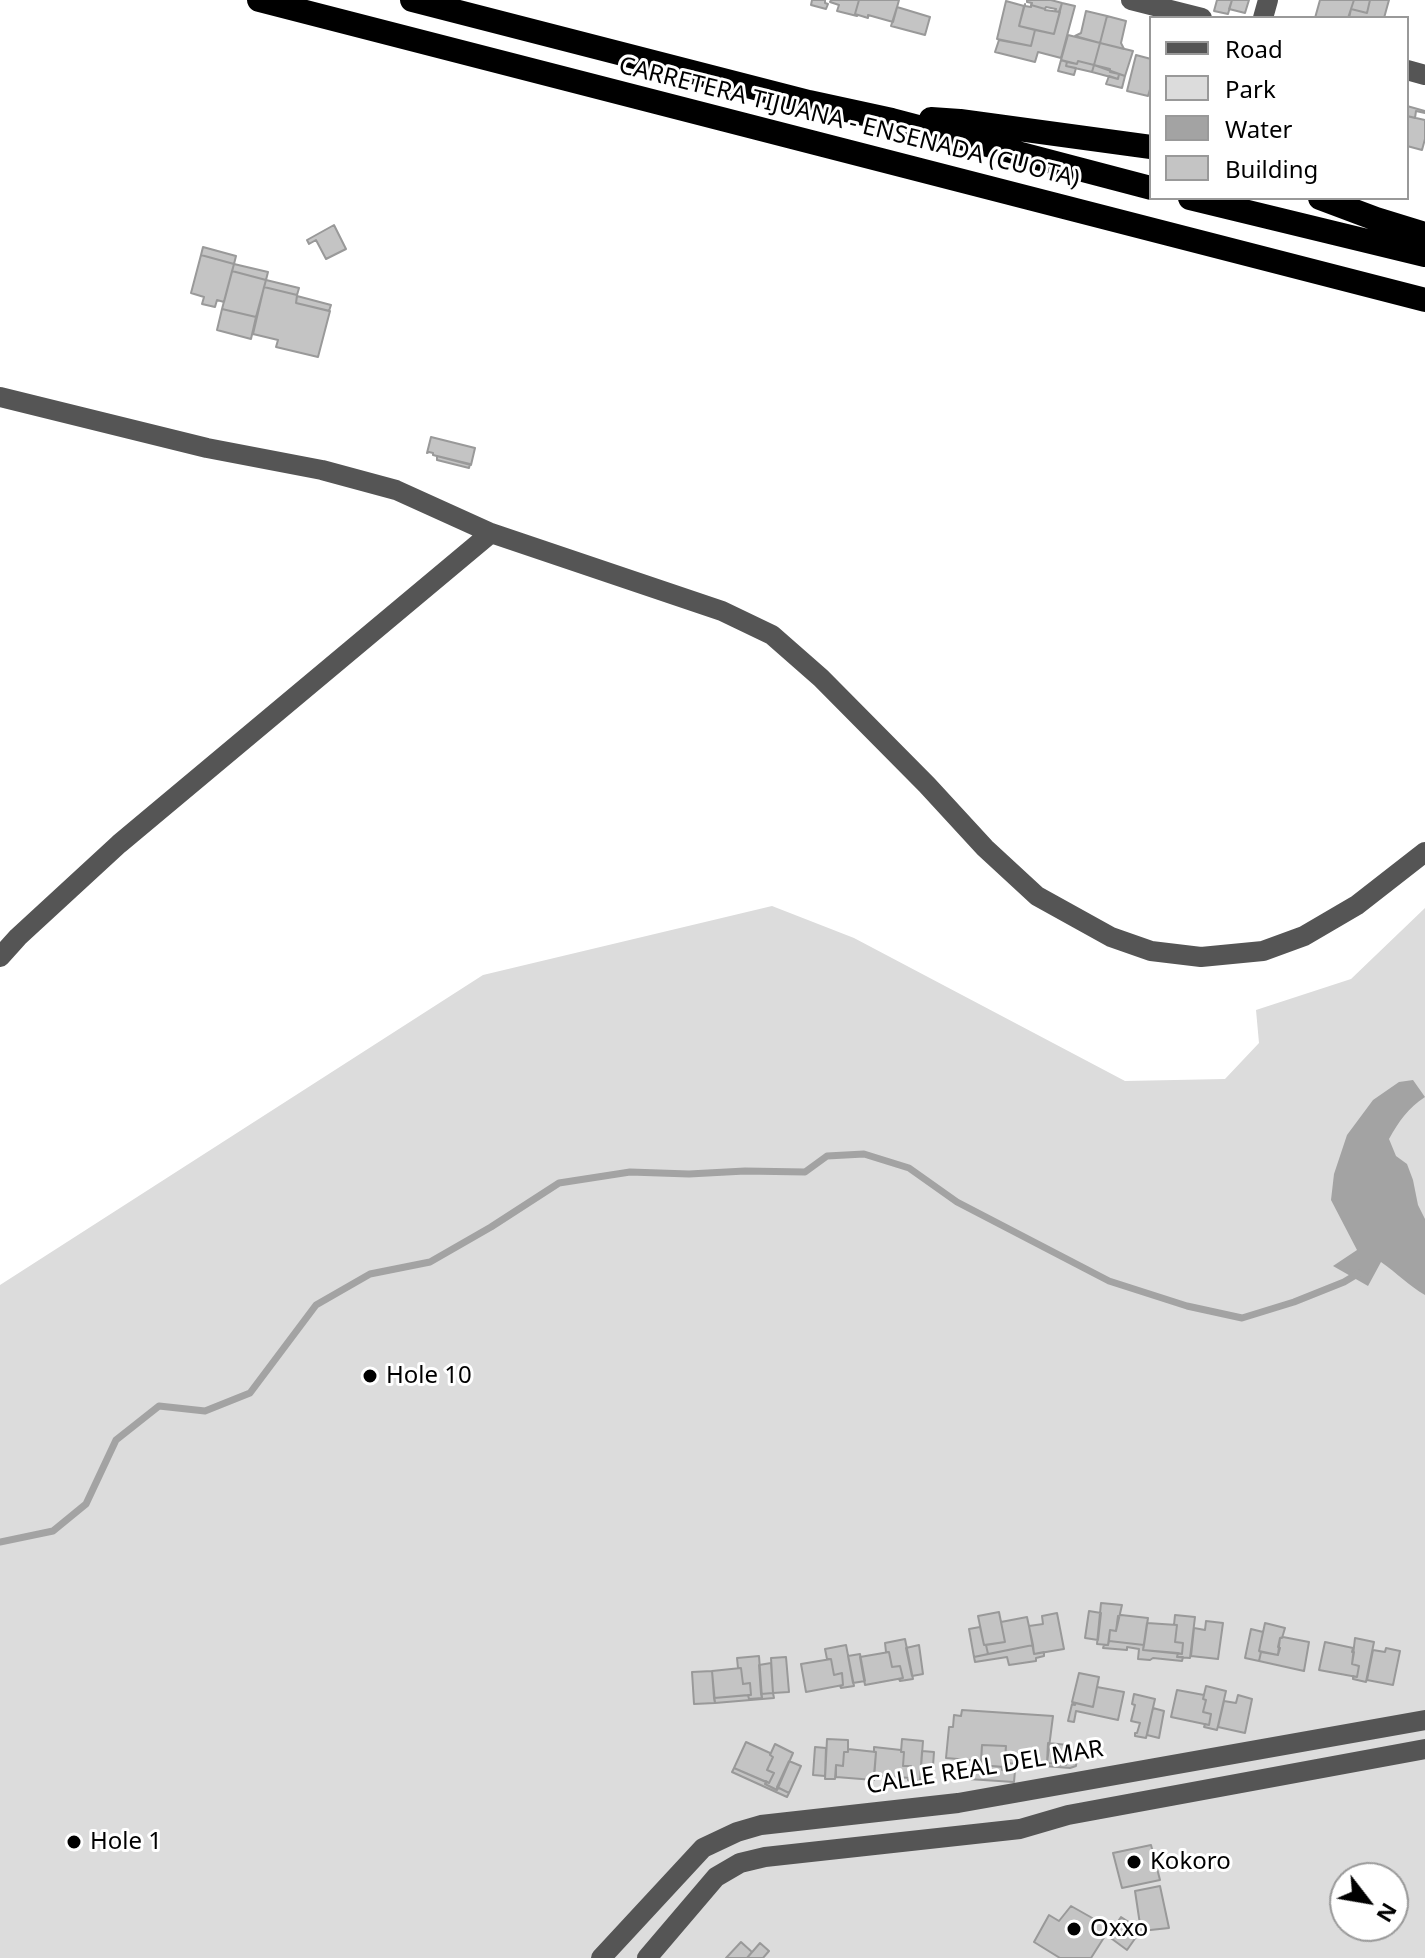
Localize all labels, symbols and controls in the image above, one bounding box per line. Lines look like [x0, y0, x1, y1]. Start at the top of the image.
legend [1149, 16, 1409, 200]
text: Road [1225, 32, 1283, 65]
street label: CARRETERA TIJUANA - ENSENADA (CUOTA) [616, 52, 1082, 194]
text: Park [1225, 72, 1276, 105]
text: Water [1225, 112, 1292, 145]
text: Building [1225, 152, 1318, 185]
place label: Hole 10 [386, 1362, 472, 1390]
marker: Hole 10 [361, 1367, 379, 1385]
street label: CALLE REAL DEL MAR [865, 1735, 1105, 1801]
place label: Hole 1 [90, 1828, 162, 1856]
marker: Hole 1 [65, 1833, 83, 1851]
place label: Kokoro [1150, 1848, 1231, 1876]
marker: Kokoro [1125, 1853, 1143, 1871]
north arrow [1329, 1862, 1409, 1942]
text: N [1370, 1898, 1405, 1929]
place label: Oxxo [1090, 1915, 1148, 1943]
marker: Oxxo [1065, 1920, 1083, 1938]

